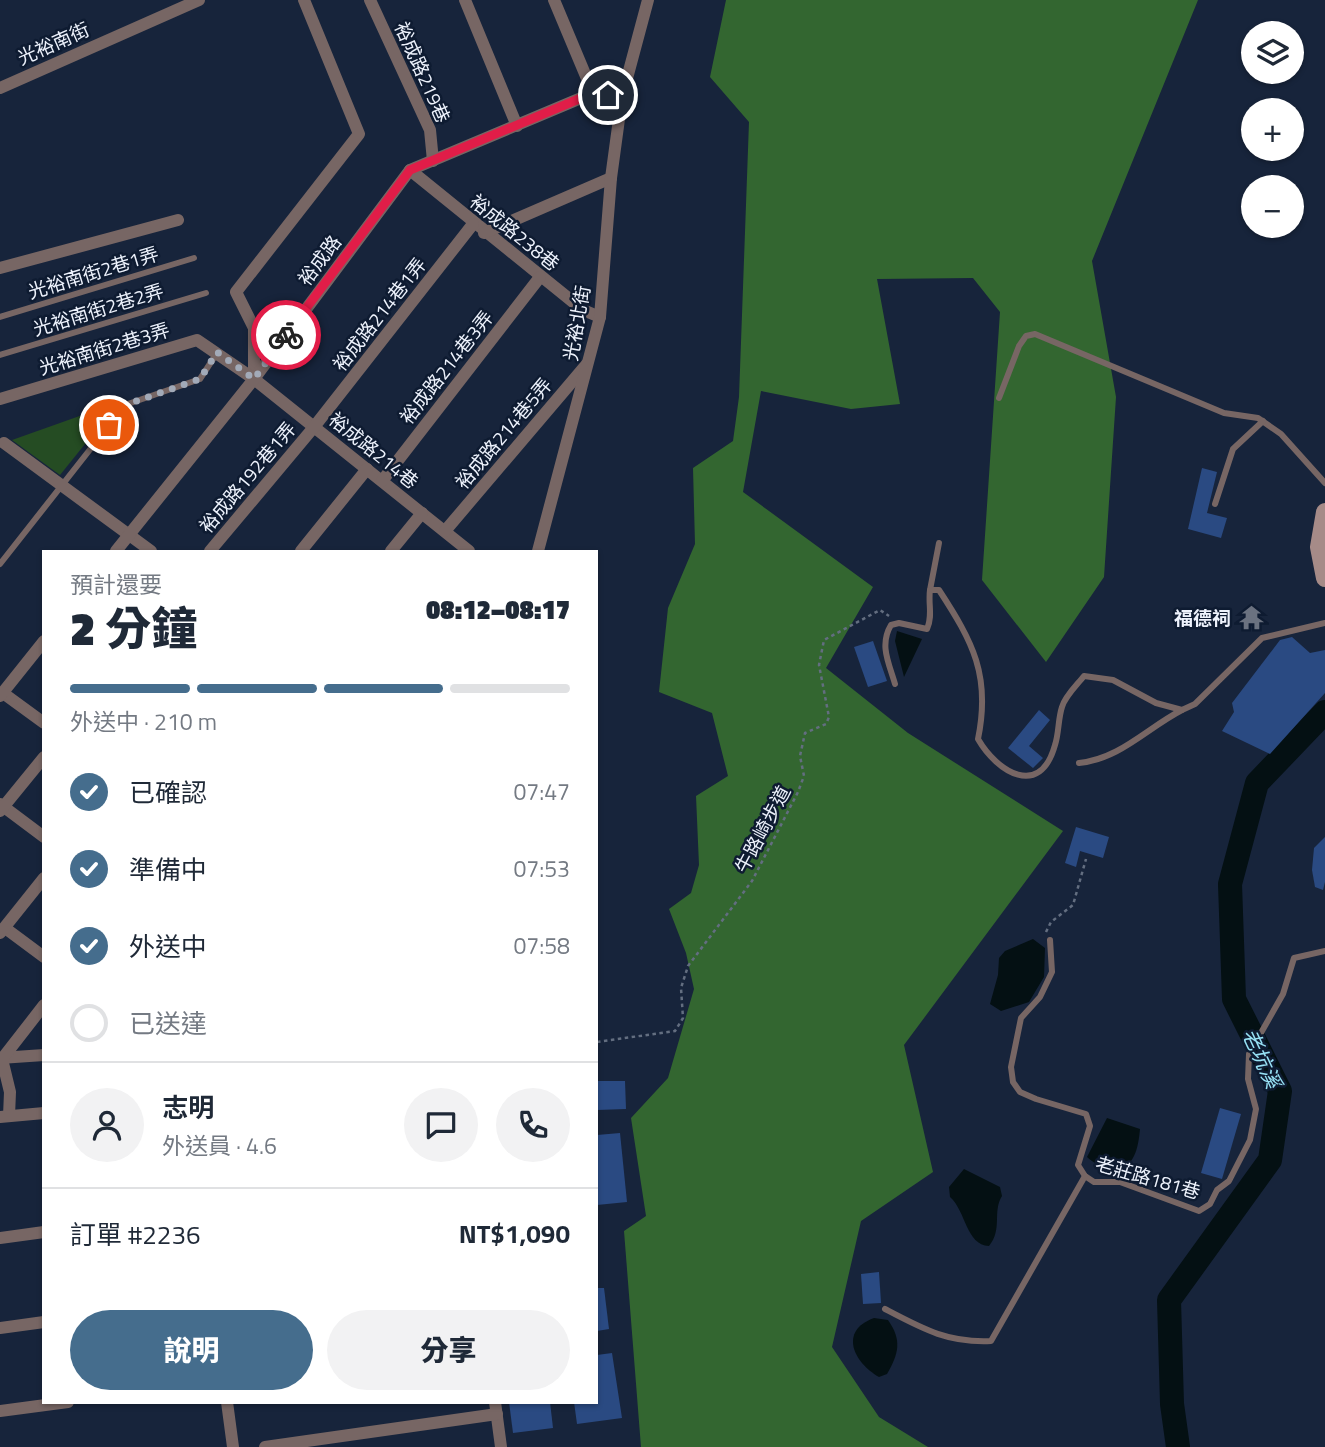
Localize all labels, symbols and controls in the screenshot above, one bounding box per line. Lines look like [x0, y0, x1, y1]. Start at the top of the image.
street label: 光裕南街 [12, 14, 94, 72]
street label: 裕成路219巷 [388, 17, 458, 127]
map controls [1241, 21, 1304, 238]
button: layers [1241, 21, 1304, 84]
pin [578, 65, 638, 125]
icon: home [589, 76, 627, 114]
button: + [1241, 98, 1304, 161]
button: − [1241, 175, 1304, 238]
street label: 裕成路238巷 [464, 187, 566, 277]
street label: 裕成路 [290, 229, 348, 291]
street label: 光裕南街2巷1弄 [24, 238, 162, 306]
street label: 裕成路214巷1弄 [325, 251, 433, 377]
street label: 光裕南街2巷2弄 [29, 275, 167, 343]
street label: 光裕北街 [555, 283, 597, 363]
courier [251, 300, 321, 370]
street label: 裕成路214巷3弄 [392, 304, 500, 430]
street label: 光裕南街2巷3弄 [35, 314, 173, 382]
icon: bike [267, 316, 305, 354]
street label: 裕成路214巷5弄 [448, 371, 558, 495]
pin [79, 395, 139, 455]
street label: 裕成路214巷 [323, 405, 425, 495]
icon: bag [90, 406, 128, 444]
street label: 裕成路192巷1弄 [192, 415, 302, 539]
text: 預計還要 [70, 567, 162, 602]
text: 08:12–08:17 [426, 590, 570, 629]
text: 2 分鐘 [70, 593, 197, 663]
place label: 福德祠 [1174, 603, 1231, 632]
temple icon: 福德祠 [1237, 603, 1265, 631]
text: 外送中 · 210 m [70, 704, 217, 739]
icon: check [70, 773, 108, 811]
text: 已確認 [129, 773, 207, 812]
text: 07:47 [513, 774, 570, 809]
street label: 牛路崎步道 [727, 780, 797, 878]
icon: check [70, 850, 108, 888]
text: 準備中 [129, 850, 207, 889]
text: 07:53 [513, 851, 570, 886]
icon: check [70, 927, 108, 965]
text: 外送中 [129, 927, 207, 966]
text: 07:58 [513, 928, 570, 963]
text: 已送達 [129, 1004, 207, 1043]
water label: 老坑溪 [1234, 1023, 1291, 1096]
button: person [70, 1088, 144, 1162]
text: 志明 [162, 1088, 214, 1127]
button: chat [404, 1088, 478, 1162]
button: phone [496, 1088, 570, 1162]
text: 外送員 · 4.6 [162, 1128, 277, 1163]
street label: 老莊路181巷 [1092, 1148, 1204, 1206]
text: NT$1,090 [459, 1214, 570, 1253]
text: 訂單 #2236 [70, 1215, 201, 1254]
button: 說明 [70, 1310, 313, 1390]
button: 分享 [327, 1310, 570, 1390]

